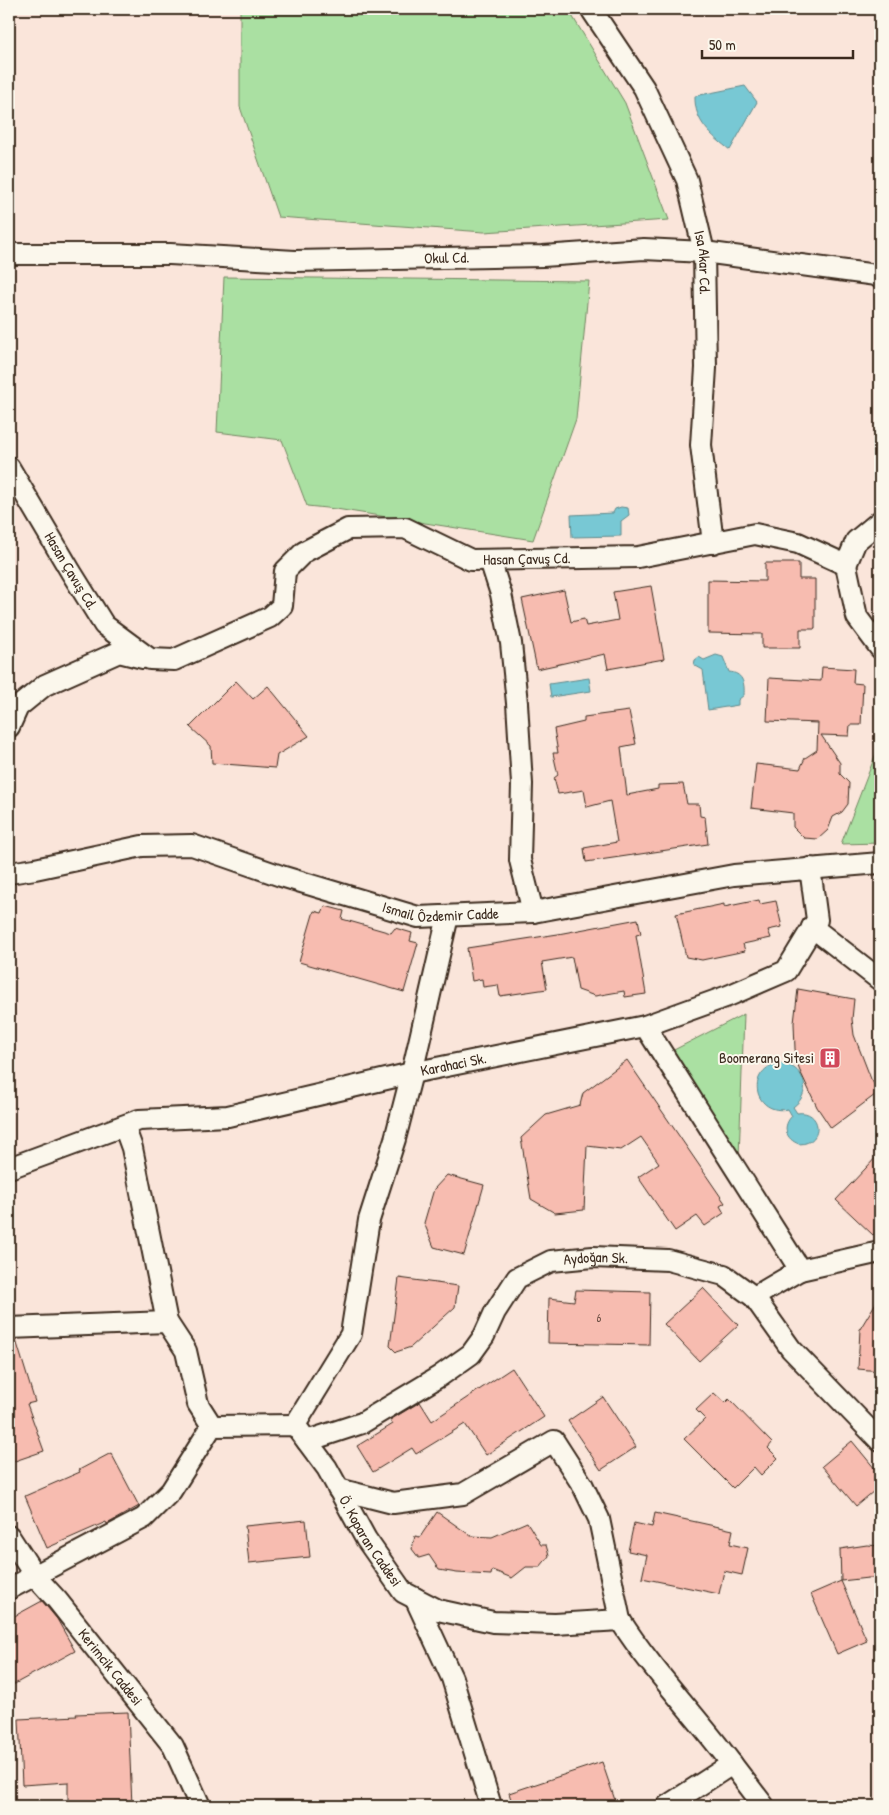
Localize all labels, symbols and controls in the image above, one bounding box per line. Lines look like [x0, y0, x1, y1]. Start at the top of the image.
scale bar [702, 28, 853, 60]
text: 50 m [709, 34, 736, 55]
street label: Isa Akar Cd. [689, 228, 716, 295]
street label: Okul Cd. [424, 246, 470, 268]
street label: Hasan Çavuş Cd. [40, 528, 103, 614]
street label: Hasan Çavuş Cd. [483, 547, 571, 570]
street label: Ismail Ôzdemir Cadde [380, 896, 499, 927]
building icon: Boomerang Sitesi [818, 1046, 842, 1070]
street label: Karahaci Sk. [419, 1047, 488, 1081]
place label: Boomerang Sitesi [719, 1047, 814, 1068]
street label: Aydoğan Sk. [562, 1246, 629, 1270]
house number: 6 [597, 1309, 602, 1326]
street label: Ö. Koparan Caddesi [334, 1491, 407, 1591]
street label: Kerimcik Caddesi [74, 1624, 148, 1710]

